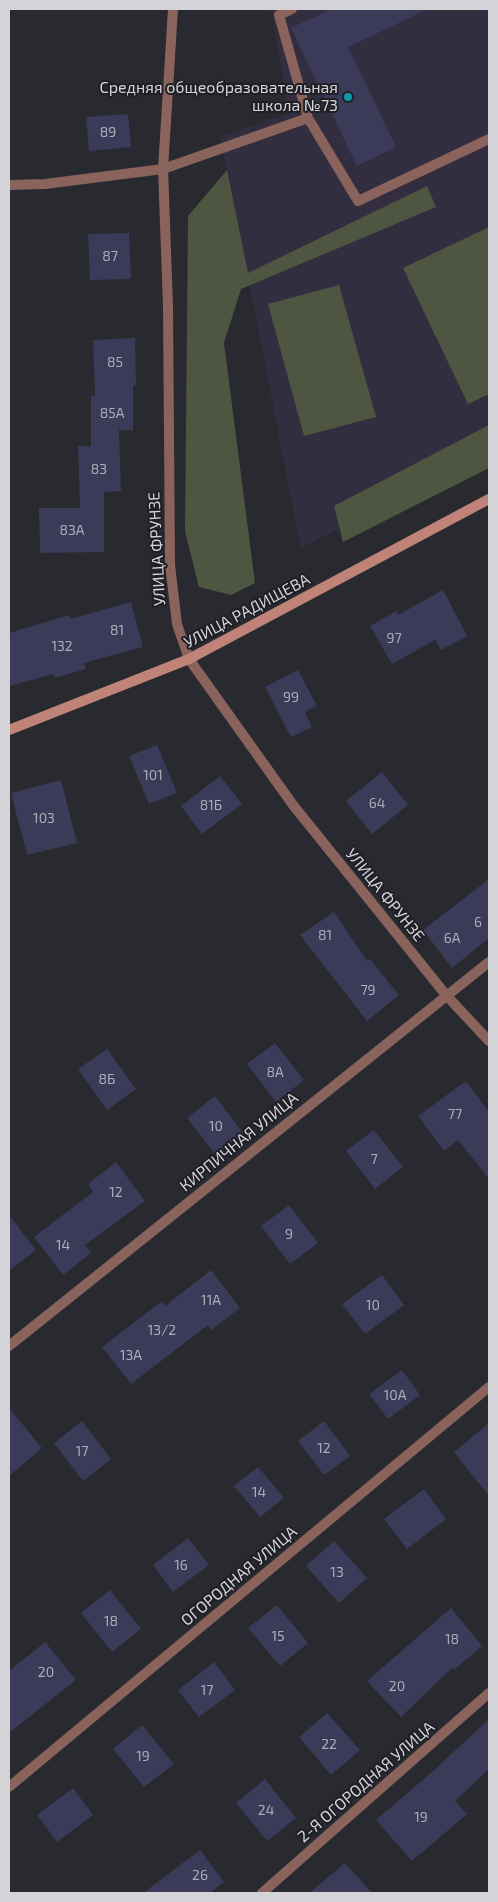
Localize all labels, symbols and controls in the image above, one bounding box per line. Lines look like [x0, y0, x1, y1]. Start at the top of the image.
place label: Средняя общеобразовательная школа №73 [100, 78, 338, 116]
marker: Средняя общеобразовательная школа №73 [342, 91, 354, 103]
house number: 89 [100, 124, 116, 140]
house number: 87 [102, 248, 118, 264]
house number: 85 [107, 354, 123, 370]
house number: 85А [100, 405, 124, 421]
house number: 83 [91, 461, 107, 477]
street label: УЛИЦА ФРУНЗЕ [144, 491, 170, 607]
house number: 83А [60, 522, 84, 538]
street label: УЛИЦА РАДИЩЕВА [181, 570, 313, 652]
house number: 81 [110, 622, 124, 638]
house number: 97 [386, 630, 402, 646]
house number: 132 [51, 638, 73, 654]
house number: 99 [283, 689, 299, 705]
house number: 101 [143, 767, 163, 783]
house number: 64 [369, 795, 385, 811]
house number: 81Б [200, 797, 222, 813]
house number: 103 [33, 810, 55, 826]
street label: УЛИЦА ФРУНЗЕ [342, 845, 428, 945]
house number: 6 [474, 914, 482, 930]
house number: 81 [318, 927, 332, 943]
house number: 6А [444, 930, 460, 946]
house number: 79 [360, 982, 376, 998]
house number: 8А [266, 1064, 284, 1080]
house number: 8Б [99, 1071, 115, 1087]
street label: КИРПИЧНАЯ УЛИЦА [176, 1088, 302, 1196]
house number: 77 [448, 1106, 462, 1122]
house number: 10 [209, 1118, 223, 1134]
house number: 7 [370, 1151, 378, 1167]
house number: 12 [109, 1184, 123, 1200]
house number: 9 [285, 1226, 293, 1242]
house number: 14 [56, 1237, 70, 1253]
house number: 11А [201, 1292, 221, 1308]
house number: 10 [366, 1297, 380, 1313]
house number: 13/2 [148, 1322, 176, 1338]
house number: 13А [120, 1347, 142, 1363]
house number: 10А [384, 1387, 406, 1403]
house number: 12 [317, 1440, 331, 1456]
house number: 17 [76, 1443, 88, 1459]
house number: 14 [252, 1484, 266, 1500]
street label: ОГОРОДНАЯ УЛИЦА [177, 1522, 301, 1630]
house number: 16 [174, 1557, 188, 1573]
house number: 13 [330, 1564, 344, 1580]
house number: 18 [104, 1613, 118, 1629]
house number: 15 [271, 1628, 285, 1644]
house number: 18 [445, 1631, 459, 1647]
house number: 20 [38, 1664, 54, 1680]
house number: 20 [389, 1678, 405, 1694]
house number: 17 [201, 1682, 213, 1698]
street label: 2-Я ОГОРОДНАЯ УЛИЦА [294, 1717, 438, 1847]
house number: 22 [321, 1736, 337, 1752]
house number: 19 [136, 1748, 150, 1764]
house number: 24 [258, 1802, 274, 1818]
house number: 19 [414, 1809, 428, 1825]
house number: 26 [192, 1867, 208, 1883]

